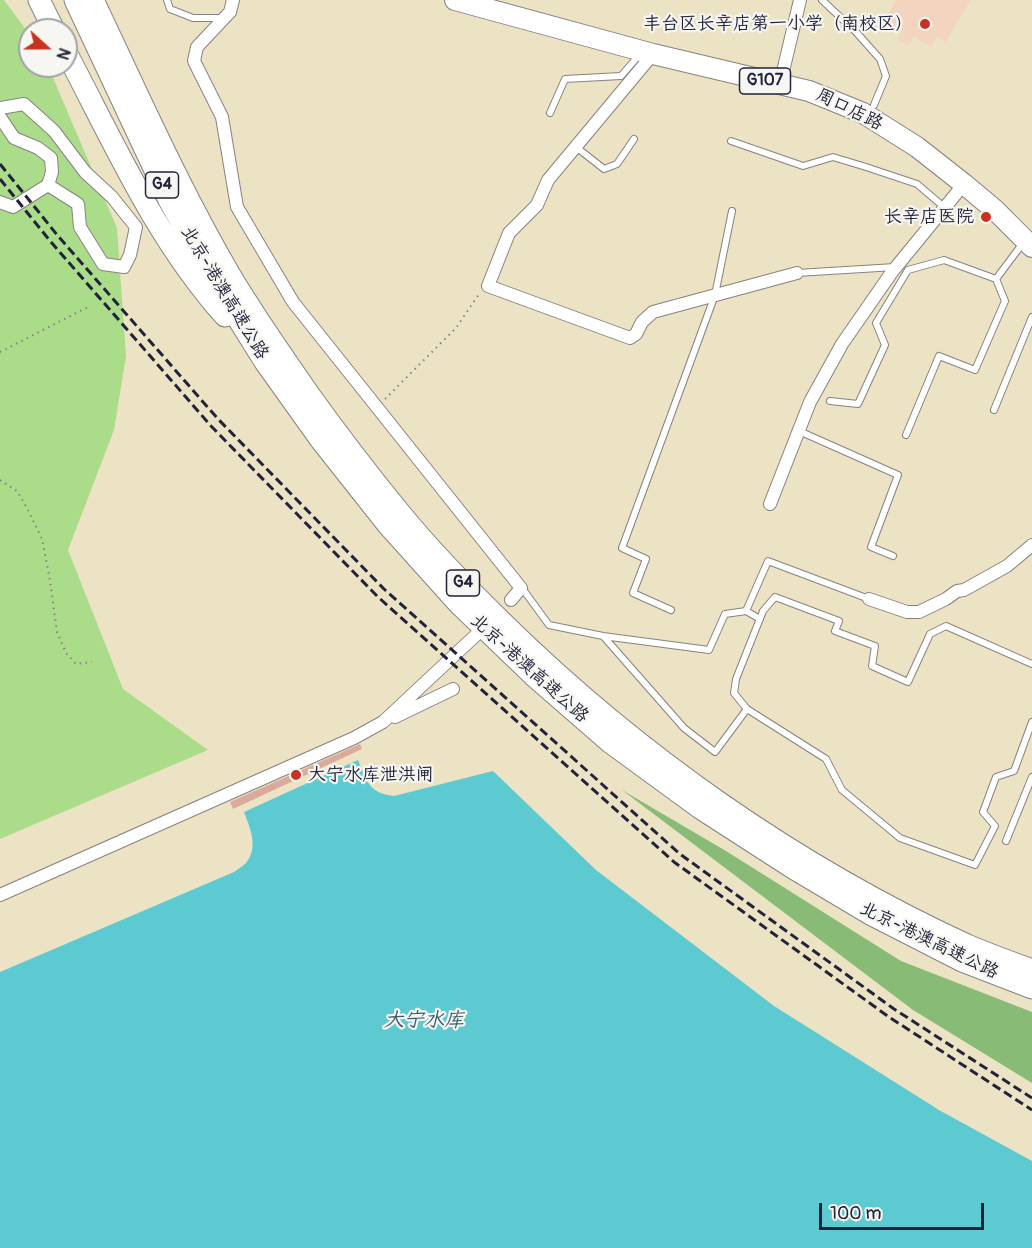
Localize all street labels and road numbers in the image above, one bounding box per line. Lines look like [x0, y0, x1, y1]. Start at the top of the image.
road number: G107 [740, 68, 790, 94]
street label: 周口店路 [812, 85, 886, 135]
road number: G4 [146, 172, 178, 198]
street label: 北京-港澳高速公路 [176, 222, 272, 364]
road number: G4 [446, 570, 480, 596]
street label: 北京-港澳高速公路 [465, 610, 593, 728]
street label: 北京-港澳高速公路 [856, 898, 1002, 984]

